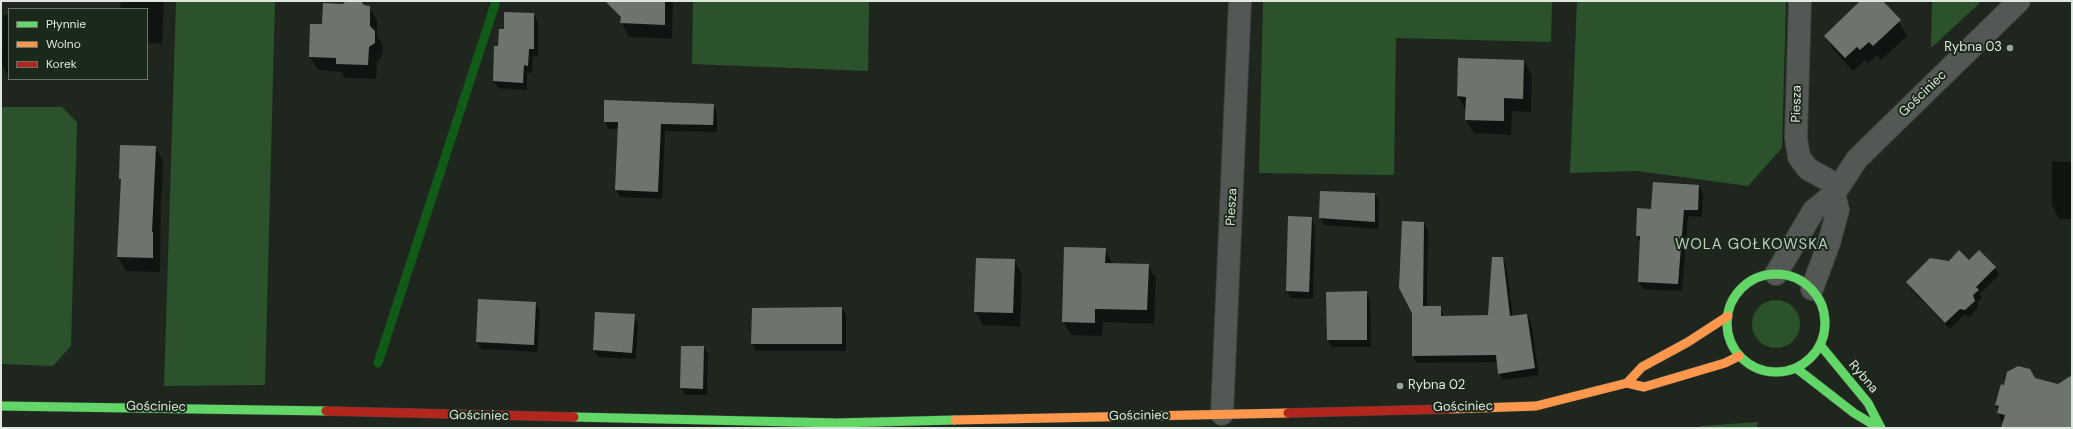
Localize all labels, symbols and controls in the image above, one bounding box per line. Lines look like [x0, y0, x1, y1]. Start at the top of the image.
legend [8, 8, 148, 80]
text: Płynnie [46, 16, 86, 32]
text: Wolno [46, 36, 81, 52]
place label: Rybna 03 [1944, 40, 2002, 56]
marker: Rybna 03 [2005, 43, 2015, 53]
text: Korek [46, 56, 77, 72]
street label: Gościniec [1896, 68, 1950, 120]
street label: Piesza [1789, 85, 1805, 123]
street label: Piesza [1223, 188, 1241, 226]
district label: WOLA GOŁKOWSKA [1675, 236, 1829, 254]
street label: Rybna [1845, 358, 1881, 396]
place label: Rybna 02 [1408, 378, 1465, 394]
marker: Rybna 02 [1395, 381, 1405, 391]
street label: Gościniec [126, 399, 186, 415]
street label: Gościniec [1433, 399, 1493, 415]
street label: Gościniec [449, 408, 509, 424]
street label: Gościniec [1109, 408, 1169, 424]

